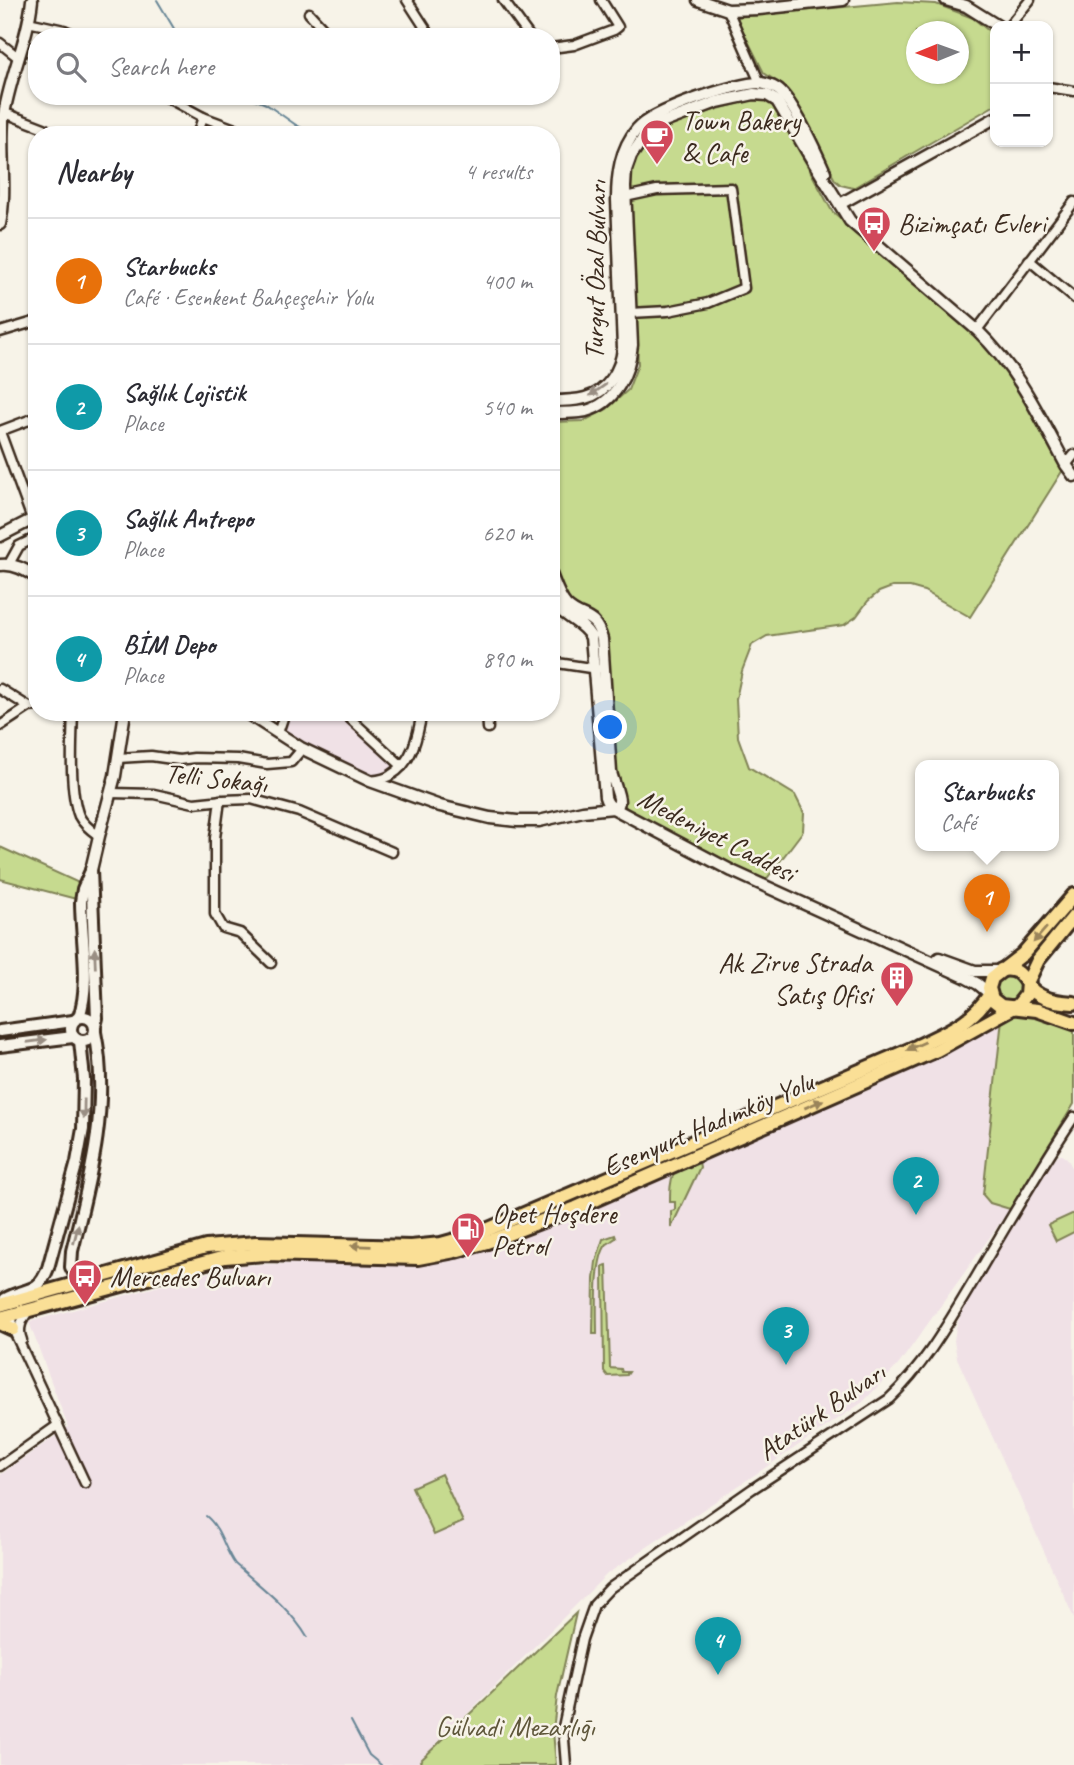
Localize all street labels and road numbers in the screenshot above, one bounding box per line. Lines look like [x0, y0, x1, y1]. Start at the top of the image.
street label: Turgut Özal Bulvarı [576, 178, 614, 360]
street label: Telli Sokağı [163, 755, 270, 801]
street label: Medeniyet Caddesi [632, 780, 805, 891]
street label: Esenyurt Hadımköy Yolu [598, 1063, 820, 1184]
street label: Atatürk Bulvarı [750, 1353, 893, 1468]

